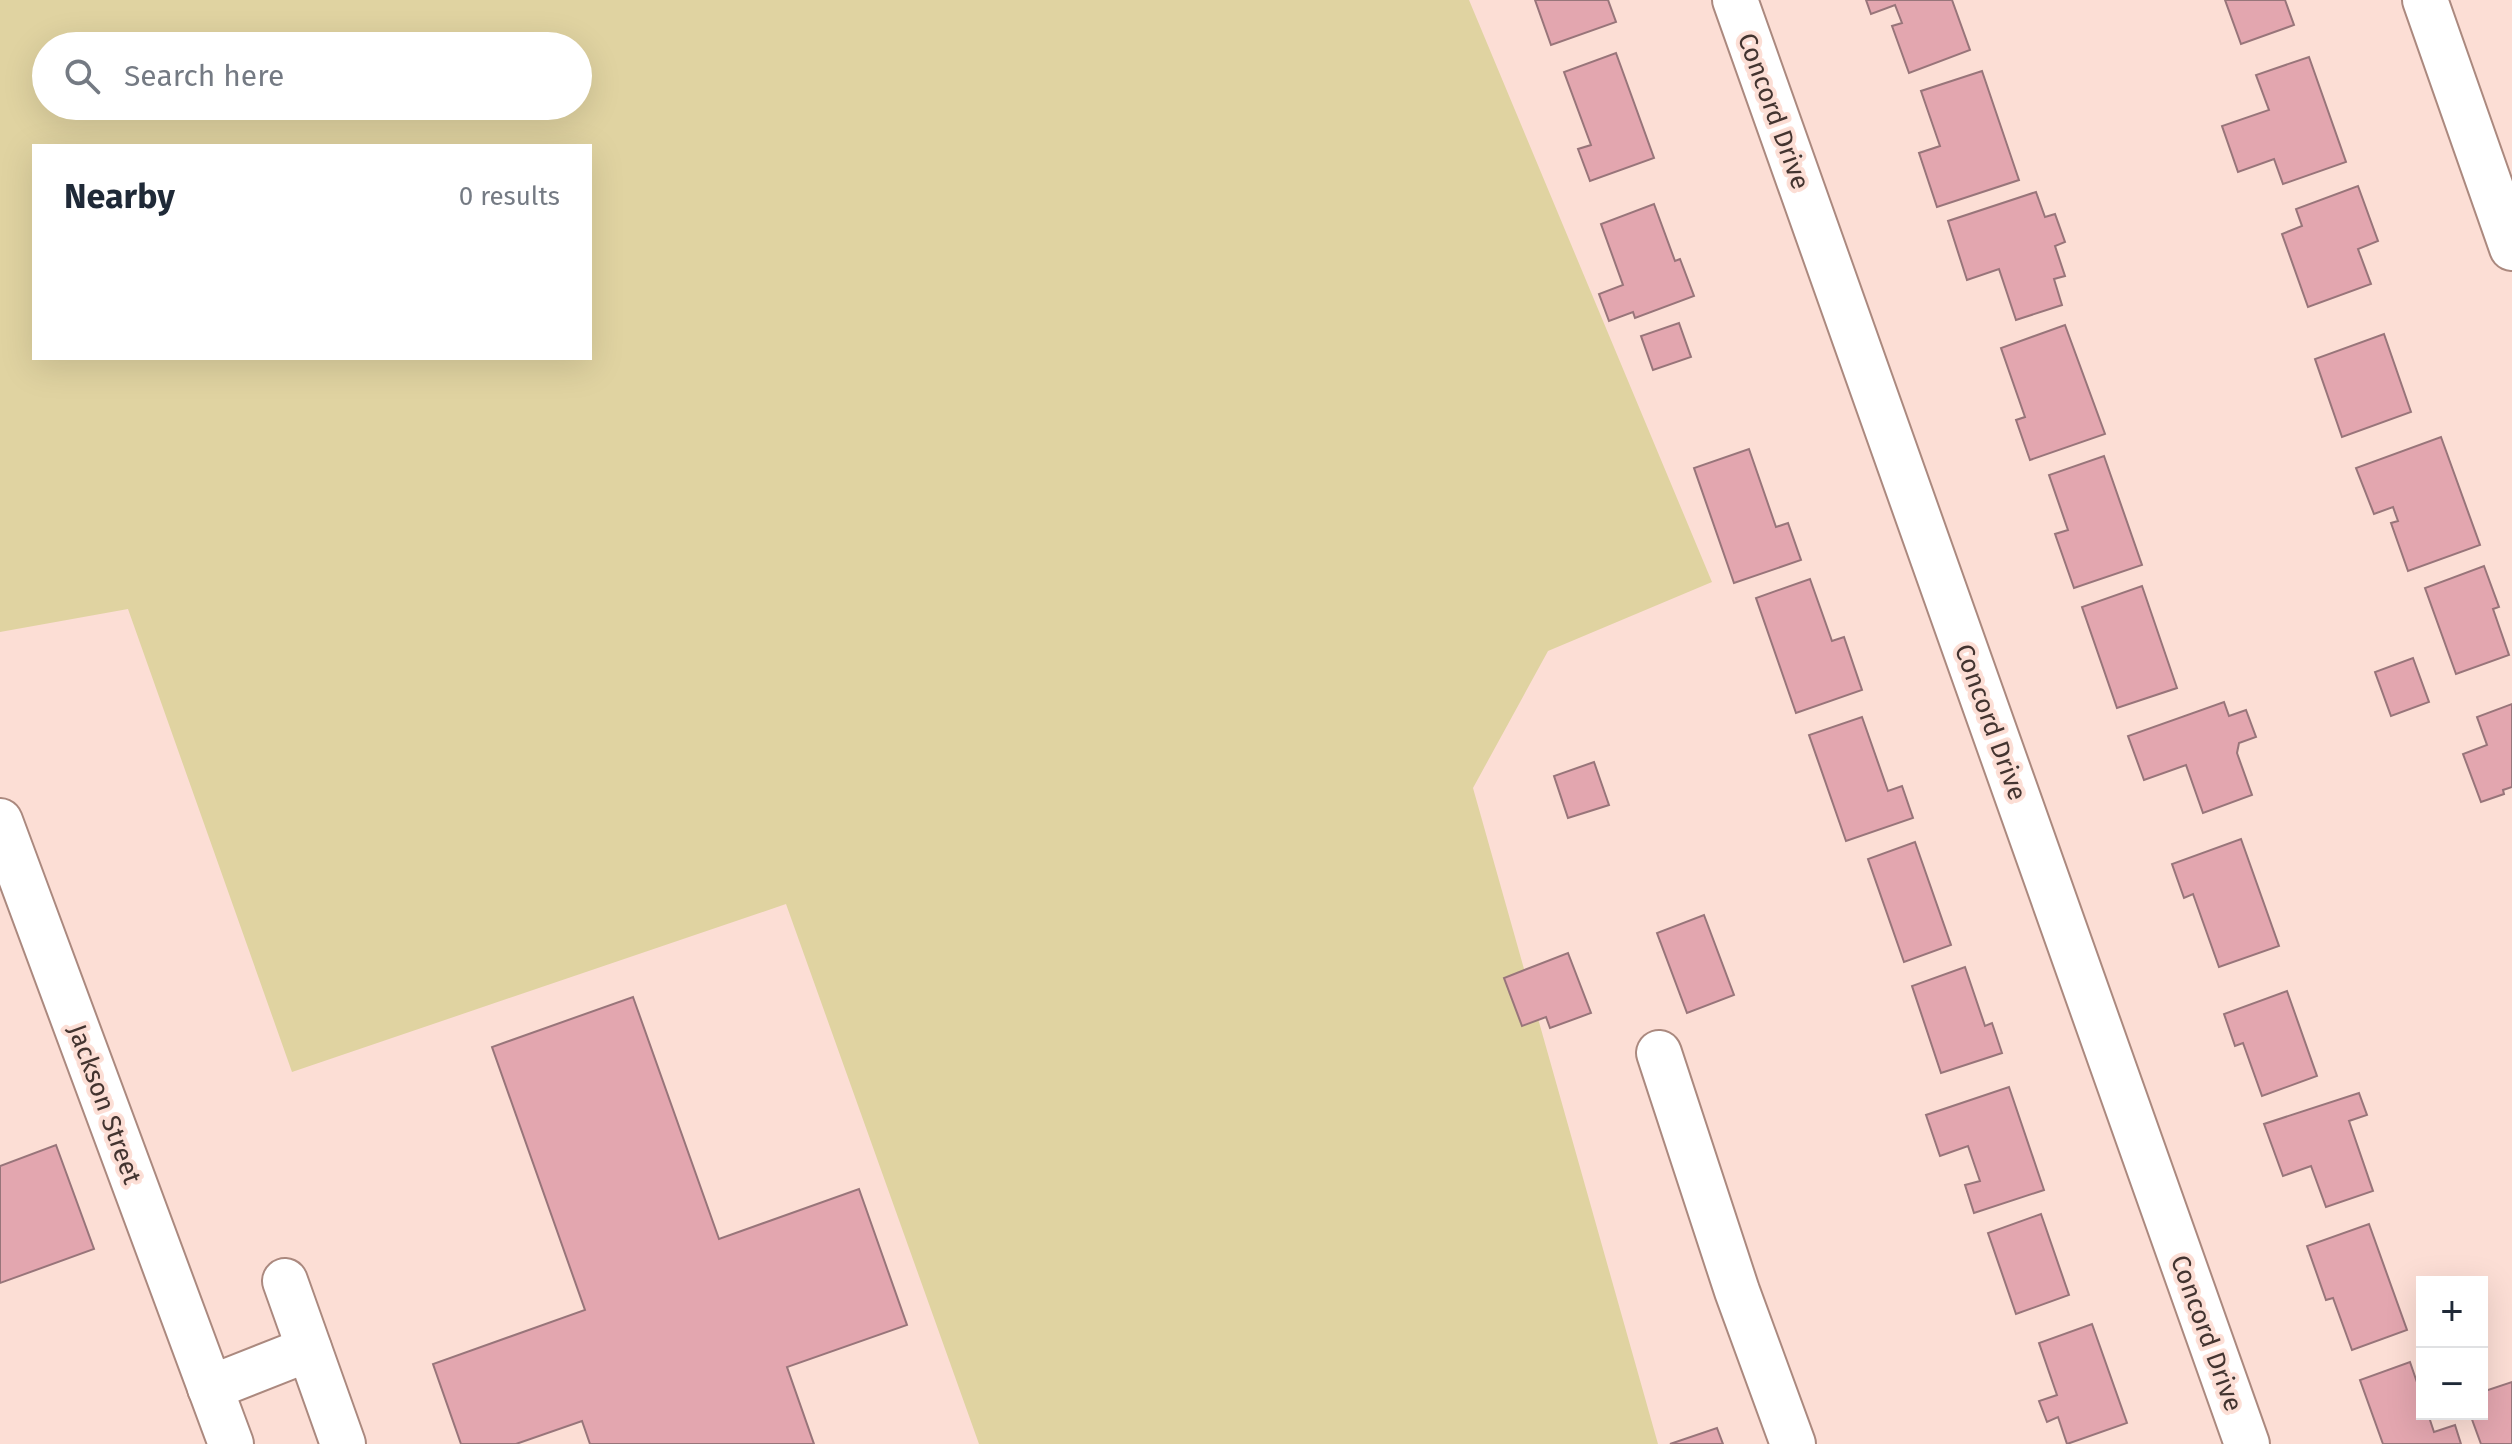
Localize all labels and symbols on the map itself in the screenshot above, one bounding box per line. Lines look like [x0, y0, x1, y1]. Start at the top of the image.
street label: Concord Drive [1731, 29, 1816, 194]
street label: Concord Drive [1948, 640, 2033, 805]
street label: Jackson Street [61, 1020, 148, 1189]
street label: Concord Drive [2164, 1251, 2249, 1416]

